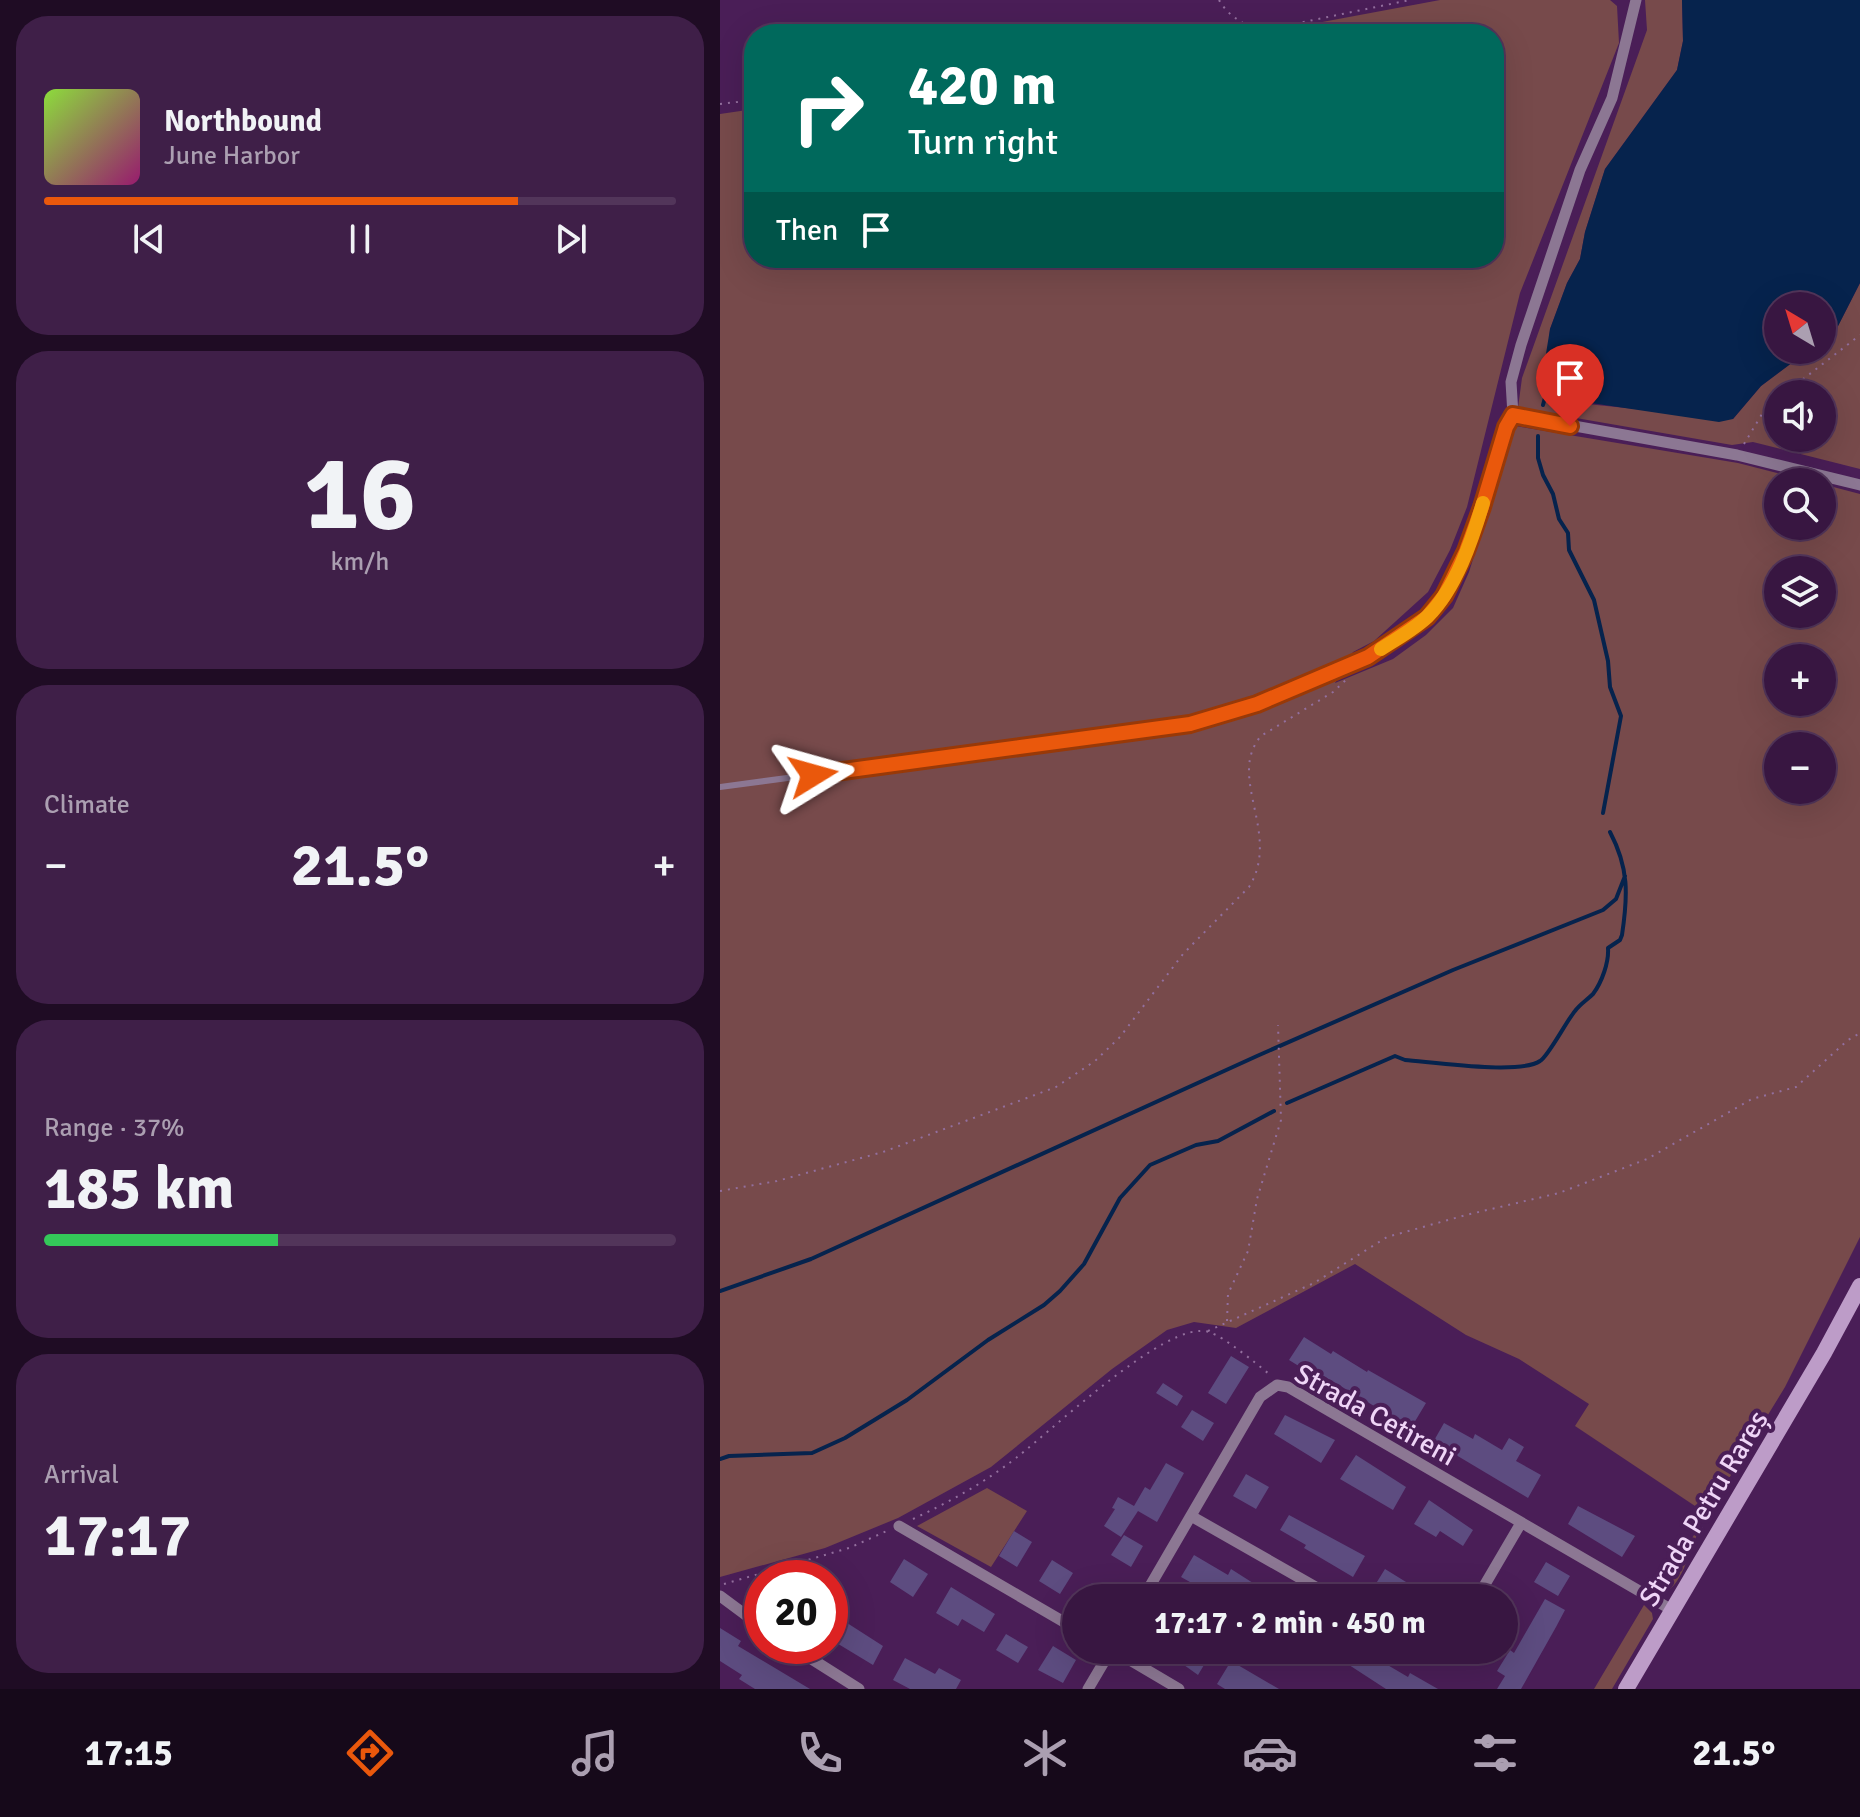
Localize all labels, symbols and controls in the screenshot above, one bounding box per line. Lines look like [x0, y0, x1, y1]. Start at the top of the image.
text: 420 m [908, 51, 1056, 120]
icon: right [776, 56, 880, 160]
text: Northbound [164, 103, 322, 140]
text: Turn right [908, 120, 1058, 165]
text: June Harbor [164, 140, 300, 172]
icon: arrive [854, 208, 898, 252]
text: Then [776, 212, 838, 249]
icon: previous [127, 217, 171, 261]
icon: pause [338, 217, 382, 261]
icon: next [549, 217, 593, 261]
north arrow [1764, 292, 1836, 364]
map controls [1764, 292, 1836, 804]
pin [1536, 344, 1604, 426]
icon: arrive [1548, 356, 1592, 400]
button: sound [1764, 380, 1836, 452]
text: 16 [304, 430, 416, 558]
button: search [1764, 468, 1836, 540]
text: km/h [331, 546, 389, 578]
button: layers [1764, 556, 1836, 628]
button: + [1764, 644, 1836, 716]
button: − [1764, 732, 1836, 804]
position arrow [771, 733, 855, 817]
text: Climate [44, 789, 130, 821]
text: 21.5° [291, 829, 429, 903]
text: − [44, 839, 68, 893]
text: + [652, 839, 676, 893]
text: Range · 37% [44, 1112, 185, 1144]
text: 185 km [44, 1152, 234, 1226]
street label: Strada Cetireni [1289, 1356, 1462, 1473]
street label: Strada Petru Rareș [1632, 1404, 1776, 1613]
text: Arrival [44, 1459, 119, 1491]
text: 17:17 [44, 1499, 191, 1573]
speed limit sign: 20 [744, 1560, 848, 1664]
text: 17:17 · 2 min · 450 m [1154, 1605, 1426, 1642]
icon: directions [342, 1725, 398, 1781]
icon: music [567, 1725, 623, 1781]
icon: phone [792, 1725, 848, 1781]
icon: climate [1017, 1725, 1073, 1781]
icon: car [1242, 1725, 1298, 1781]
icon: filters [1467, 1725, 1523, 1781]
text: 17:15 [85, 1731, 173, 1776]
text: 21.5° [1692, 1731, 1775, 1776]

